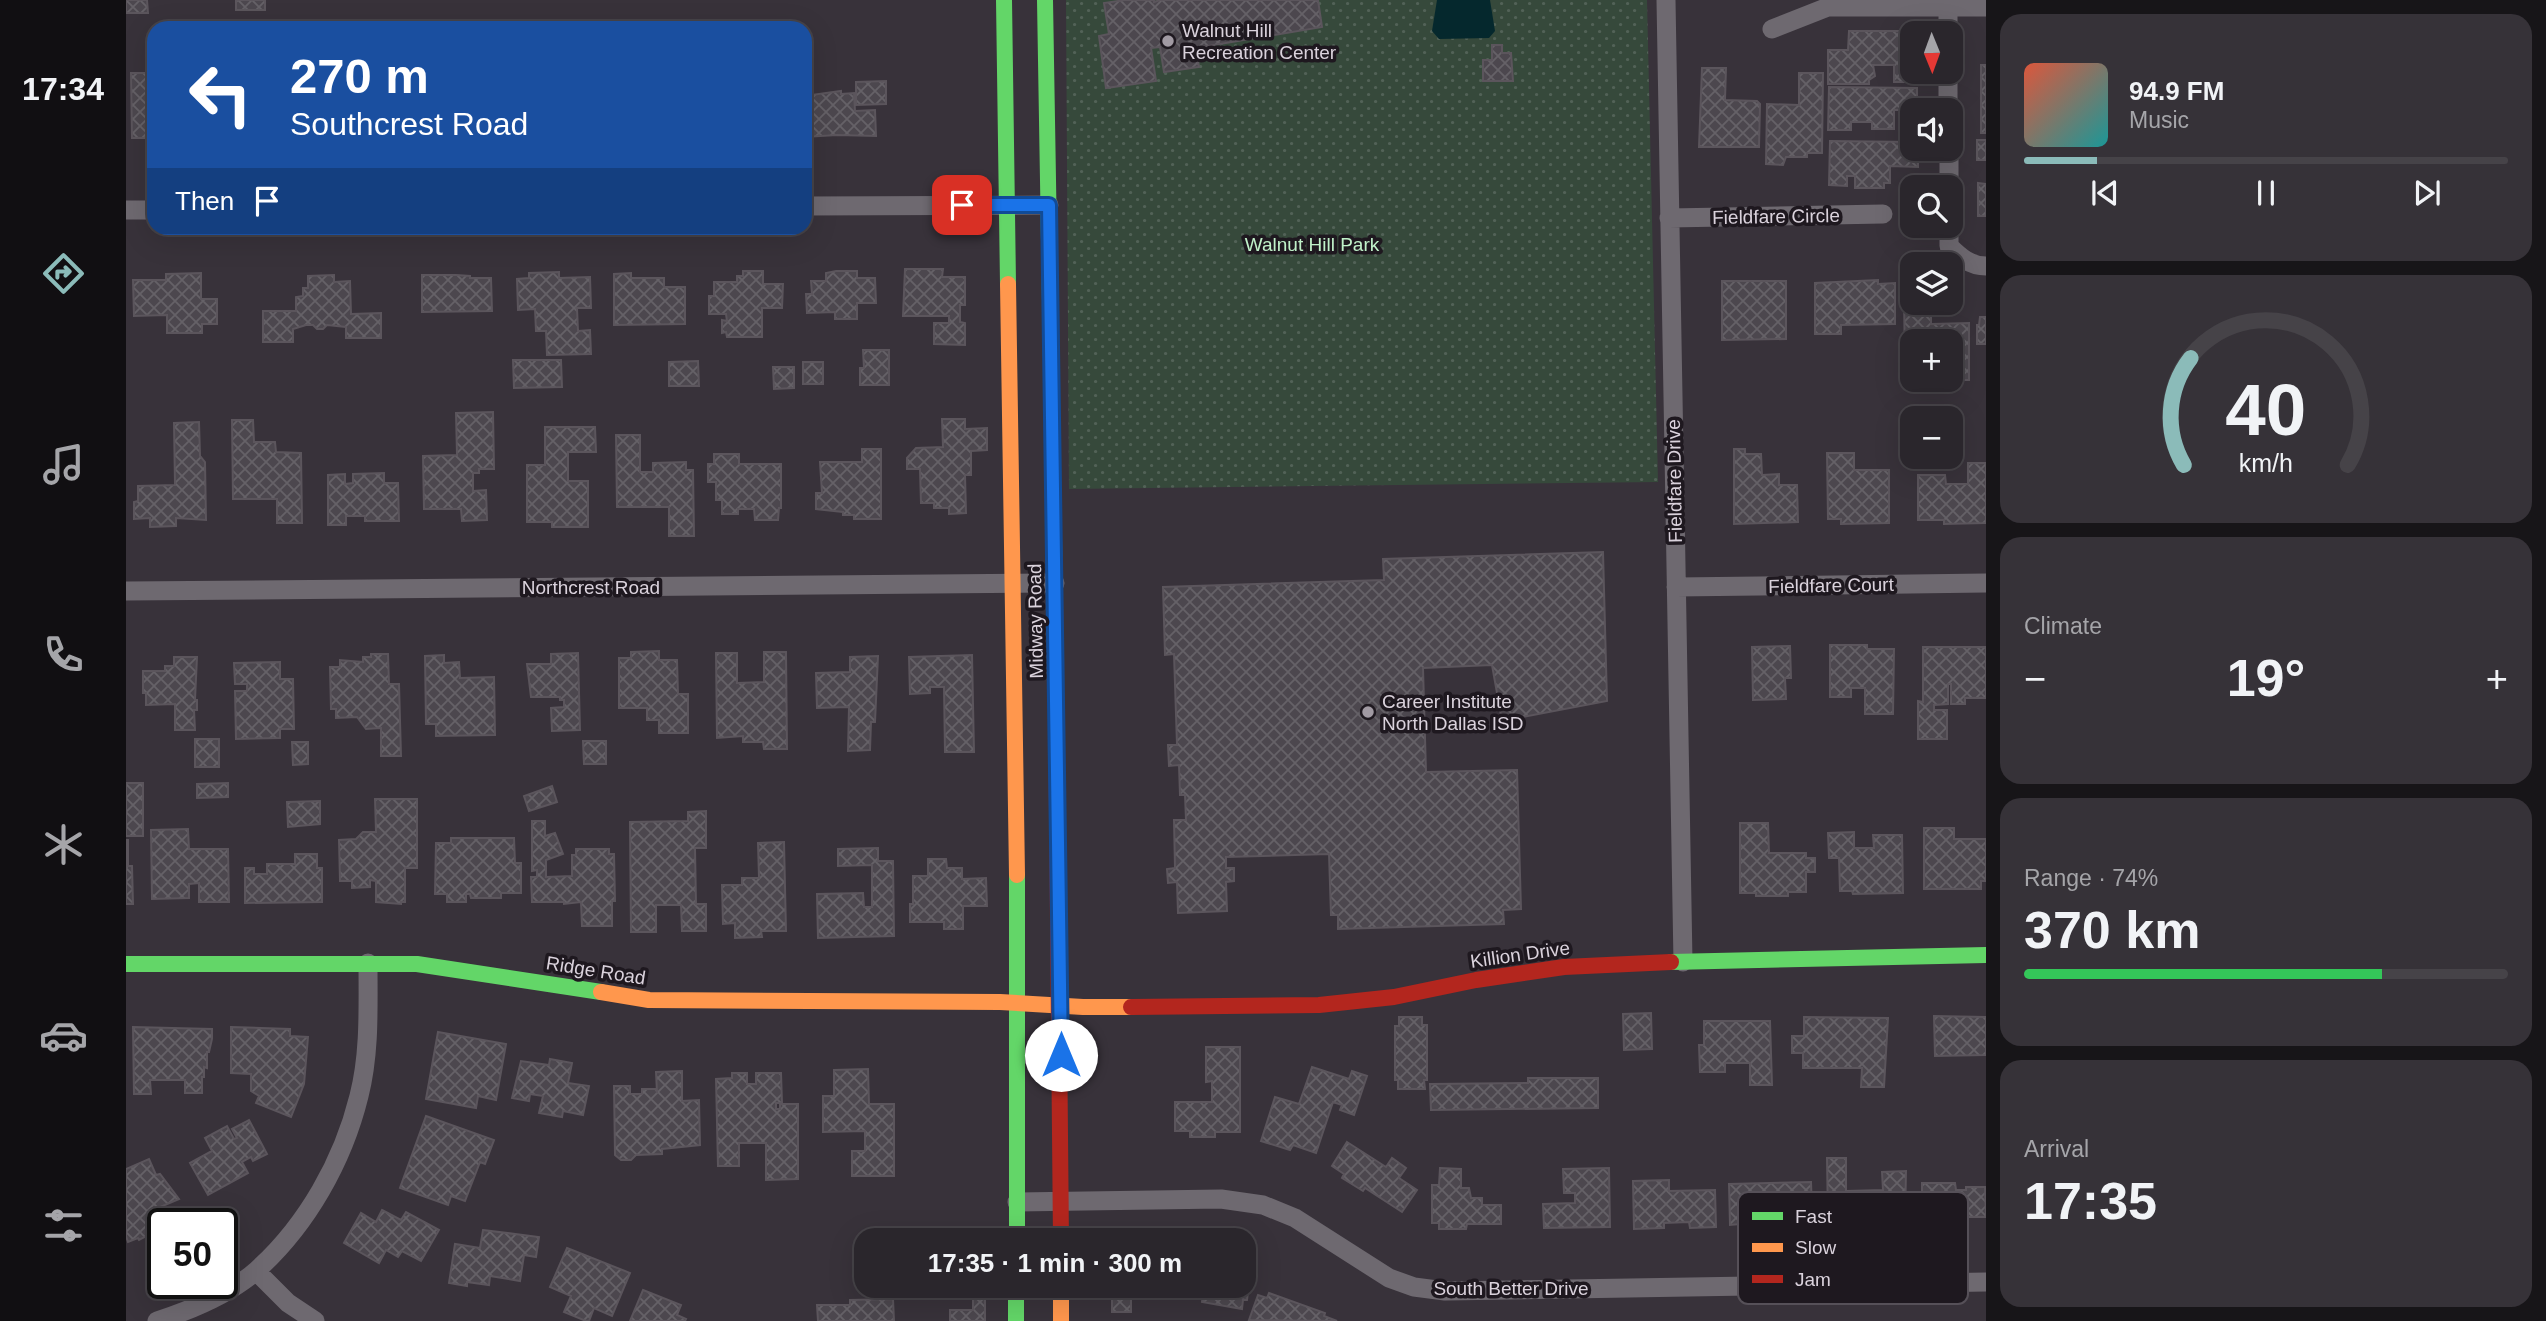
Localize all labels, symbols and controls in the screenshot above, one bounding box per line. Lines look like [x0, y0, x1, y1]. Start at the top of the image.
place label: Walnut Hill Recreation Center [1182, 20, 1337, 63]
north arrow [1900, 21, 1964, 84]
map controls [1900, 21, 1963, 469]
marker: Walnut Hill Recreation Center [1160, 33, 1176, 49]
icon: left [175, 49, 266, 140]
text: 270 m [290, 49, 429, 103]
text: 17:34 [22, 71, 104, 107]
text: 94.9 FM [2129, 76, 2224, 106]
button: sound [1900, 98, 1963, 161]
text: Southcrest Road [290, 106, 528, 142]
text: Music [2129, 107, 2189, 133]
icon: previous [2086, 174, 2124, 212]
icon: pause [2247, 174, 2285, 212]
icon: next [2408, 174, 2446, 212]
pin [932, 175, 992, 235]
button: search [1900, 175, 1963, 238]
icon: arrive [248, 182, 286, 220]
text: Then [175, 186, 234, 216]
icon: arrive [943, 186, 981, 224]
street label: Fieldfare Circle [1712, 205, 1840, 228]
park label: Walnut Hill Park [1245, 234, 1380, 255]
icon: directions [39, 249, 88, 298]
button: layers [1900, 252, 1963, 315]
button: + [1900, 329, 1963, 392]
text: 40 [2226, 370, 2306, 451]
button: − [1900, 406, 1963, 469]
street label: Fieldfare Drive [1663, 419, 1686, 543]
icon: music [39, 440, 88, 489]
text: km/h [2239, 449, 2293, 477]
street label: Midway Road [1024, 563, 1047, 679]
street label: Fieldfare Court [1768, 574, 1895, 597]
street label: Northcrest Road [522, 577, 660, 598]
text: Climate [2024, 613, 2102, 639]
icon: phone [39, 630, 88, 679]
text: 19° [2227, 649, 2305, 707]
text: − [2024, 658, 2046, 700]
text: + [2486, 658, 2508, 700]
place label: Career Institute North Dallas ISD [1382, 691, 1524, 734]
marker: Career Institute North Dallas ISD [1360, 704, 1376, 720]
icon: climate [39, 820, 88, 869]
text: Range · 74% [2024, 865, 2158, 891]
text: 370 km [2024, 901, 2200, 959]
street label: Killion Drive [1469, 937, 1571, 972]
street label: Ridge Road [545, 952, 647, 989]
icon: car [39, 1011, 88, 1060]
position arrow [1024, 1018, 1098, 1092]
text: Arrival [2024, 1136, 2089, 1162]
text: 17:35 [2024, 1172, 2157, 1230]
legend [1738, 1192, 1968, 1304]
icon: filters [39, 1201, 88, 1250]
text: Fast [1795, 1206, 1833, 1227]
speed limit sign: 50 [147, 1208, 238, 1299]
text: Slow [1795, 1237, 1836, 1258]
text: 17:35 · 1 min · 300 m [928, 1248, 1182, 1278]
text: Jam [1795, 1269, 1831, 1290]
street label: South Better Drive [1433, 1278, 1589, 1299]

